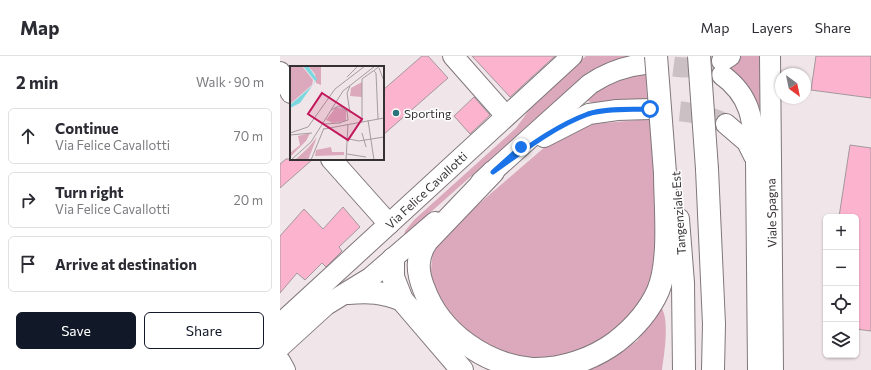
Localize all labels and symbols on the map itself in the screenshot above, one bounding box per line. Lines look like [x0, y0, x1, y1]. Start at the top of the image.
inset map [290, 66, 384, 160]
north arrow [775, 68, 811, 104]
route start [641, 100, 659, 118]
place label: Sporting [404, 106, 452, 120]
marker: Sporting [391, 108, 401, 118]
route end [512, 138, 530, 156]
street label: Via Felice Cavallotti [382, 149, 470, 231]
street label: Tangenziale Est [668, 171, 688, 255]
street label: Viale Spagna [763, 178, 779, 248]

